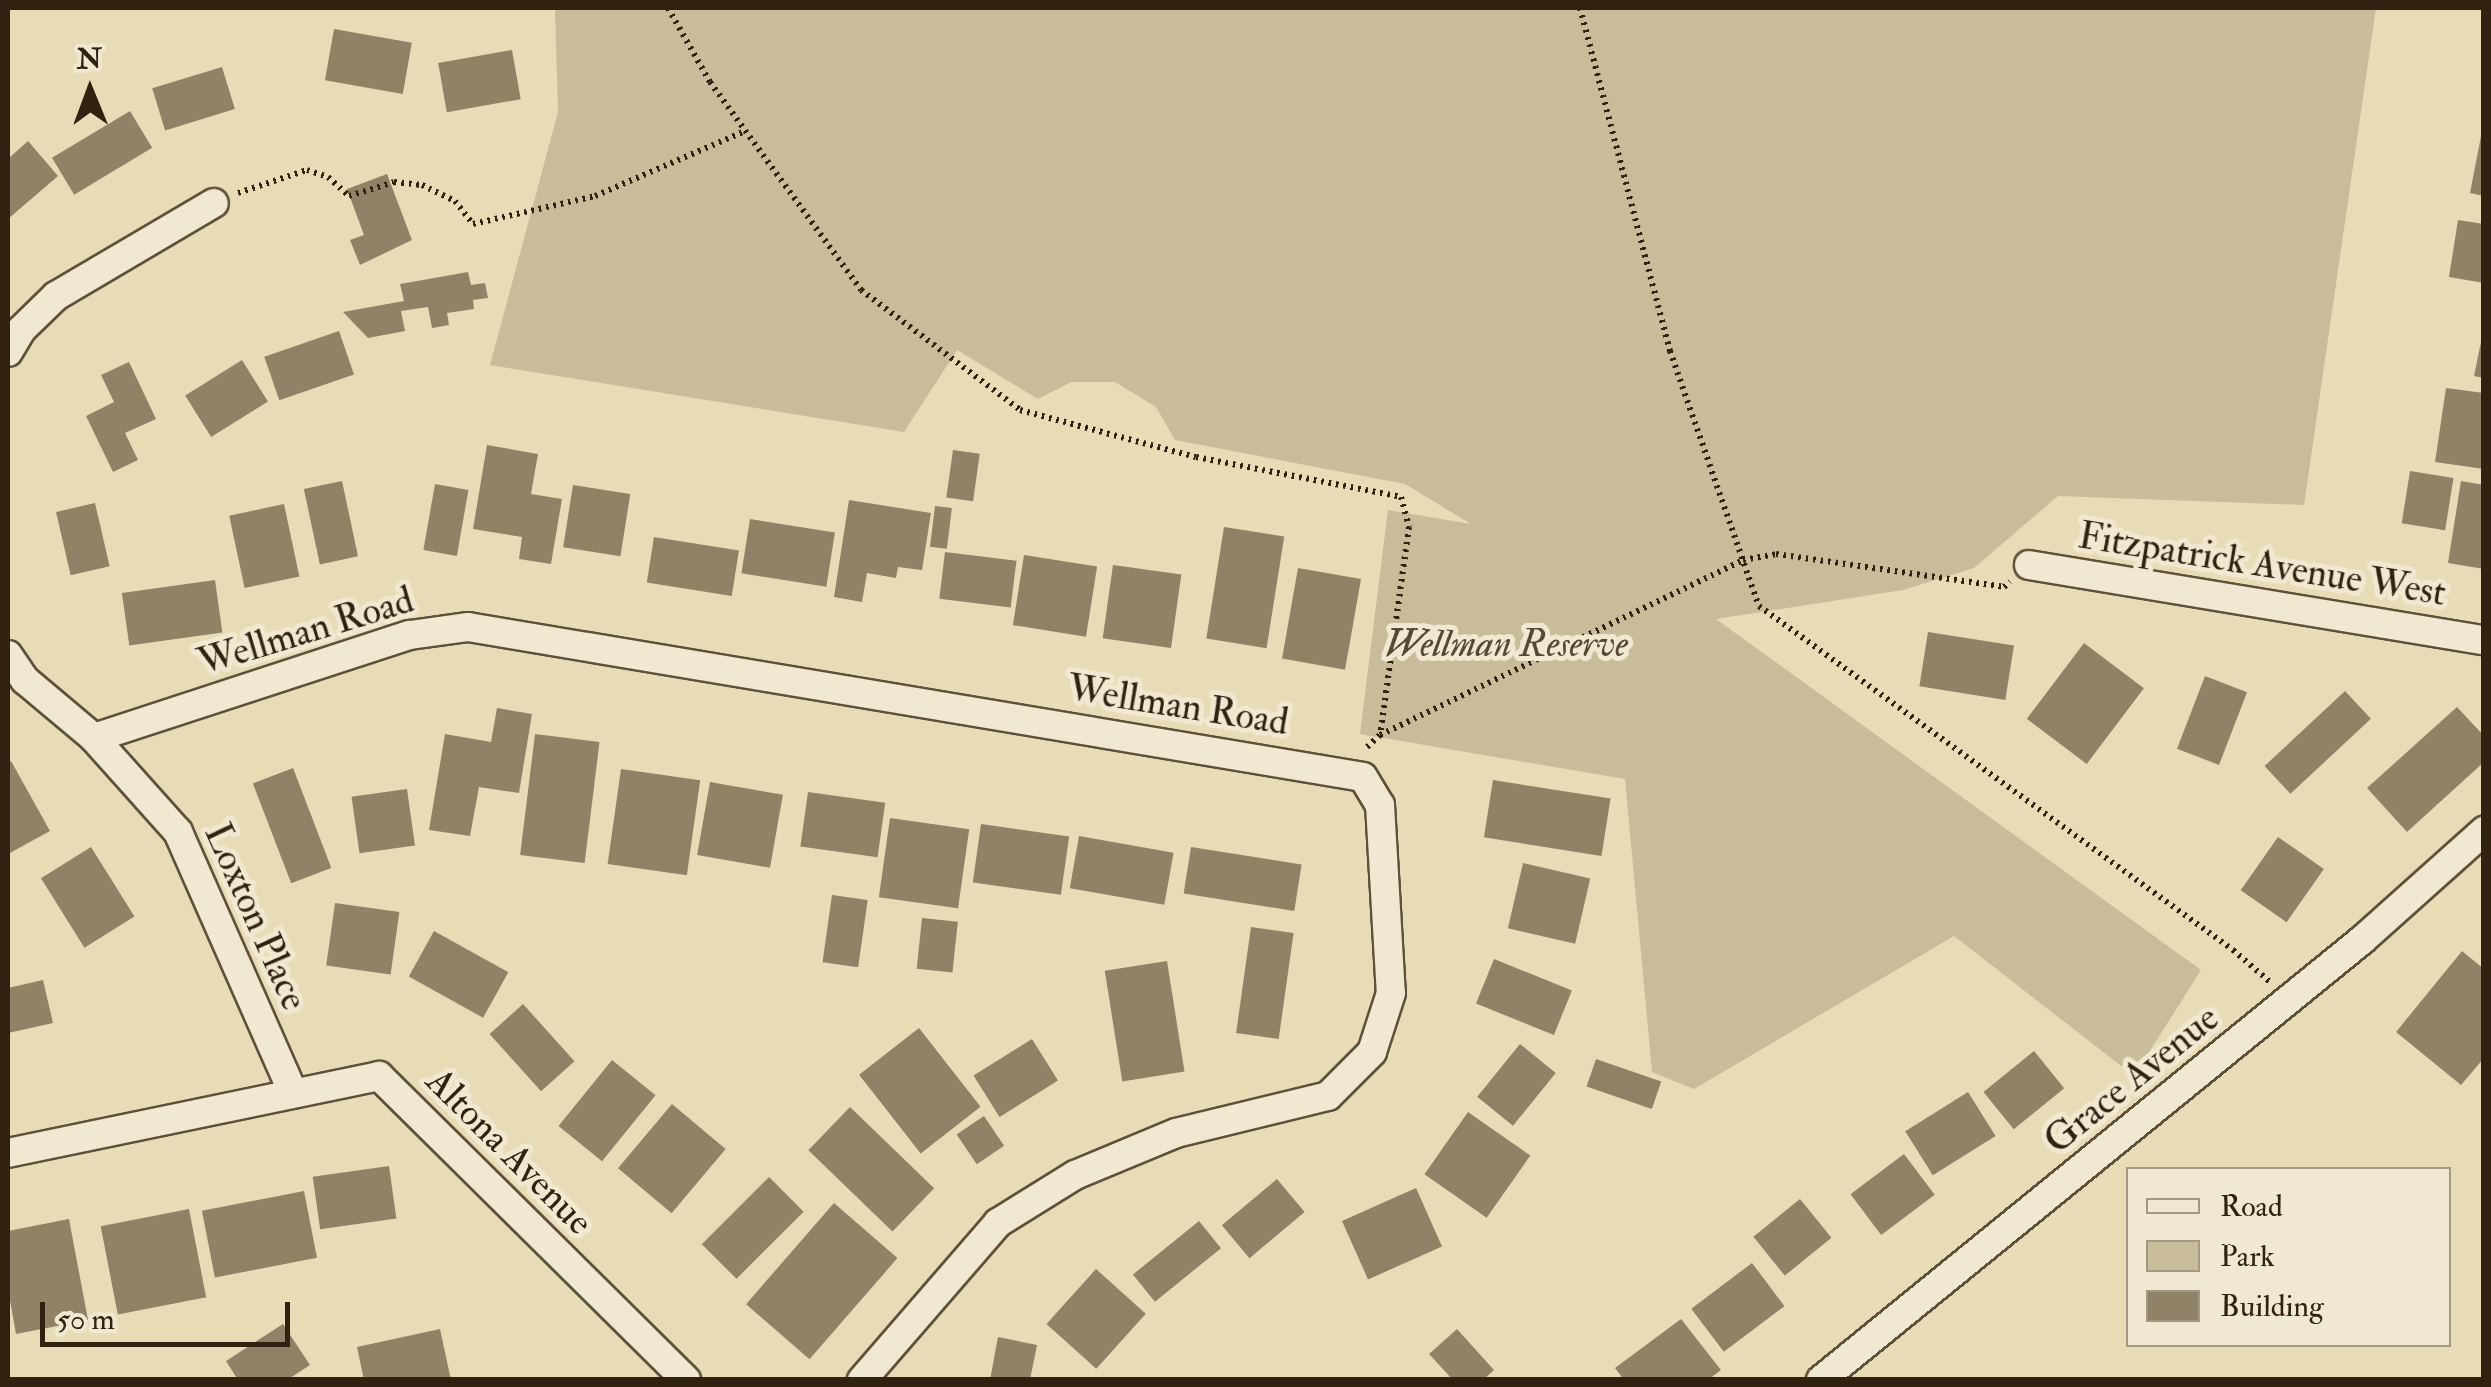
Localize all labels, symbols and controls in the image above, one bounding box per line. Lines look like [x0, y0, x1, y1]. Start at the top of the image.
north arrow [40, 40, 140, 140]
text: N [77, 42, 102, 77]
street label: Fitzpatrick Avenue West [2075, 513, 2449, 617]
street label: Wellman Road [193, 578, 419, 686]
park label: Wellman Reserve [1384, 622, 1628, 668]
street label: Wellman Road [1064, 666, 1292, 746]
street label: Loxton Place [194, 817, 316, 1017]
street label: Grace Avenue [2036, 996, 2228, 1164]
street label: Altona Avenue [416, 1059, 602, 1245]
legend [2126, 1167, 2451, 1347]
text: Road [2220, 1188, 2283, 1225]
text: Park [2220, 1238, 2275, 1275]
scale bar [45, 1282, 295, 1344]
text: Building [2220, 1288, 2324, 1325]
text: 50 m [57, 1301, 115, 1338]

